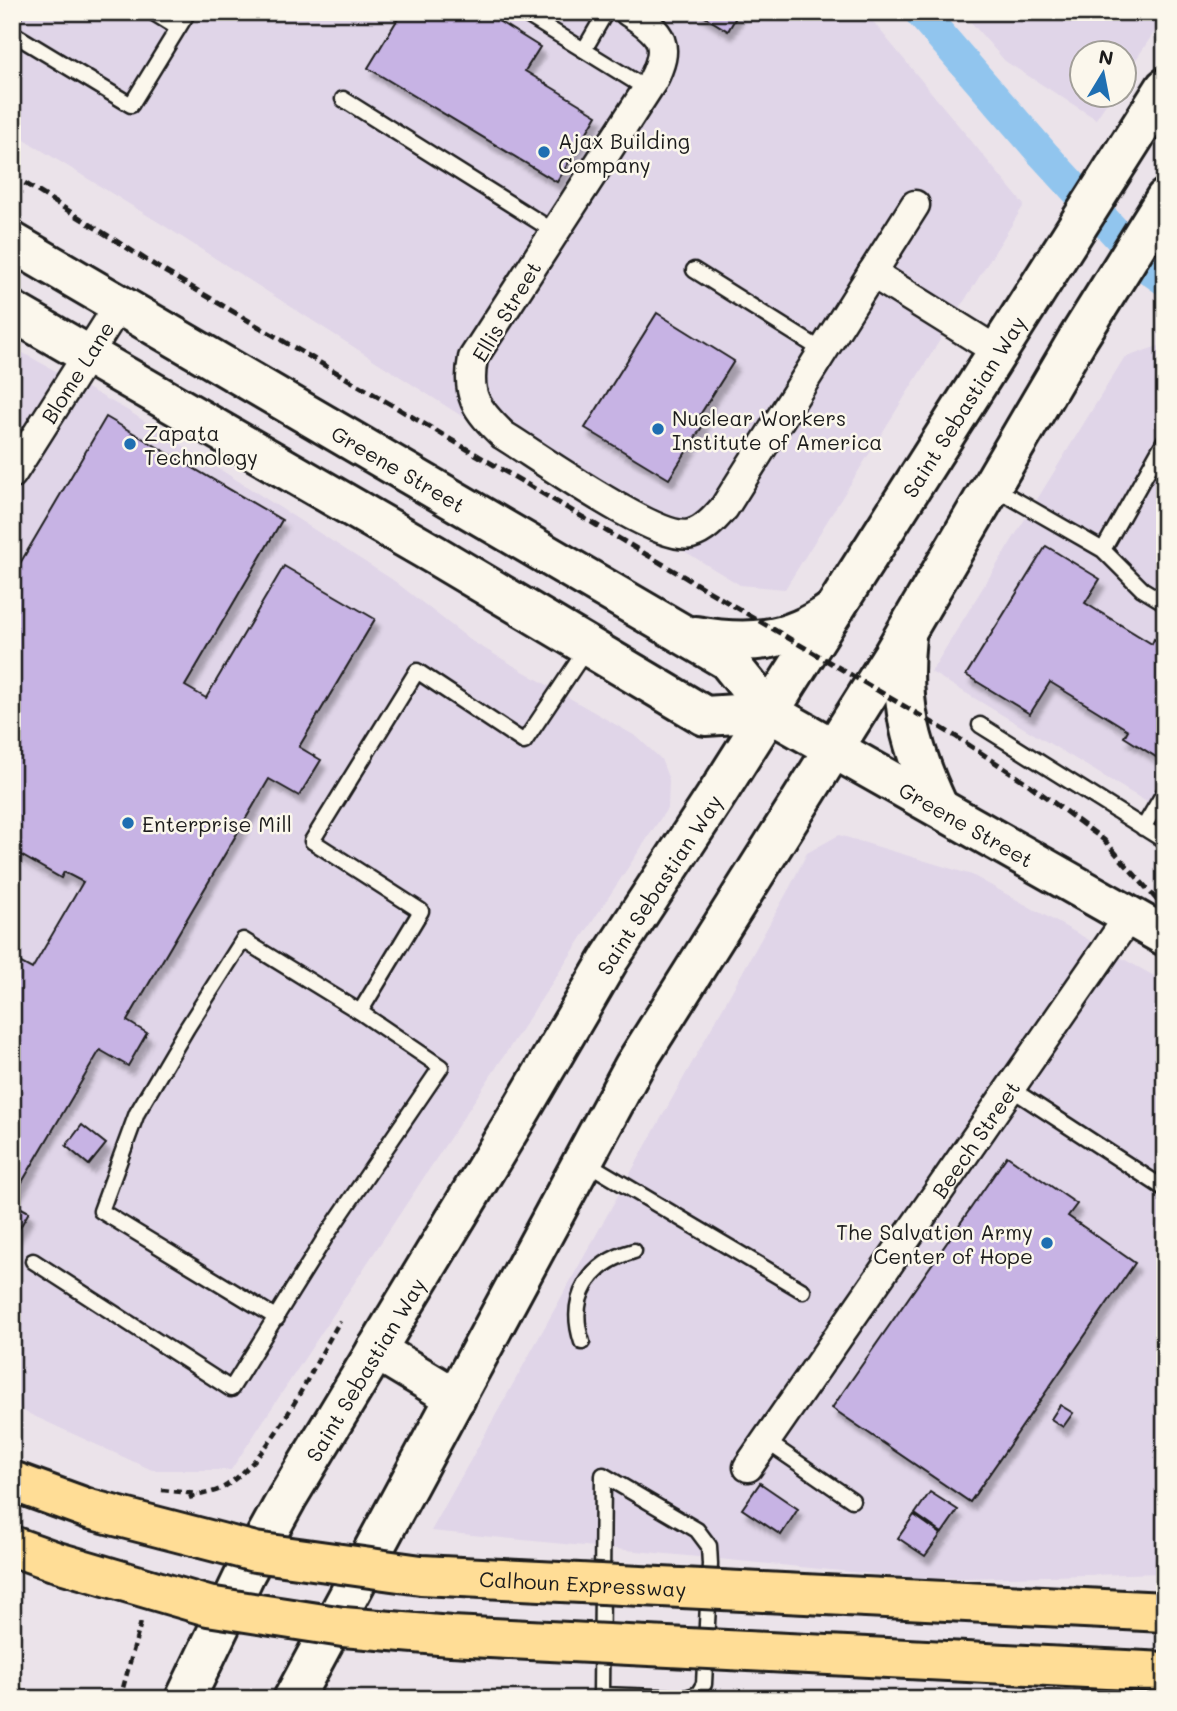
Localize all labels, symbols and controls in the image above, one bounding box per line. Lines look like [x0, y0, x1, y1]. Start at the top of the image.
north arrow [1068, 38, 1138, 108]
text: N [1097, 43, 1115, 70]
place label: Ajax Building Company [558, 127, 690, 178]
marker: Ajax Building Company [536, 144, 552, 160]
street label: Ellis Street [465, 256, 547, 366]
street label: Saint Sebastian Way [896, 310, 1031, 502]
street label: Blome Lane [34, 316, 119, 428]
place label: Nuclear Workers Institute of America [672, 404, 882, 455]
place label: Zapata Technology [144, 419, 258, 470]
street label: Greene Street [327, 419, 470, 518]
marker: Nuclear Workers Institute of America [650, 421, 666, 437]
marker: Zapata Technology [122, 436, 138, 452]
street label: Greene Street [894, 775, 1039, 872]
street label: Saint Sebastian Way [590, 789, 727, 979]
place label: Enterprise Mill [142, 810, 292, 837]
marker: Enterprise Mill [120, 815, 136, 831]
street label: Beech Street [925, 1075, 1025, 1203]
place label: The Salvation Army Center of Hope [836, 1218, 1033, 1269]
marker: The Salvation Army Center of Hope [1039, 1235, 1055, 1251]
street label: Saint Sebastian Way [299, 1272, 431, 1466]
street label: Calhoun Expressway [478, 1564, 687, 1602]

